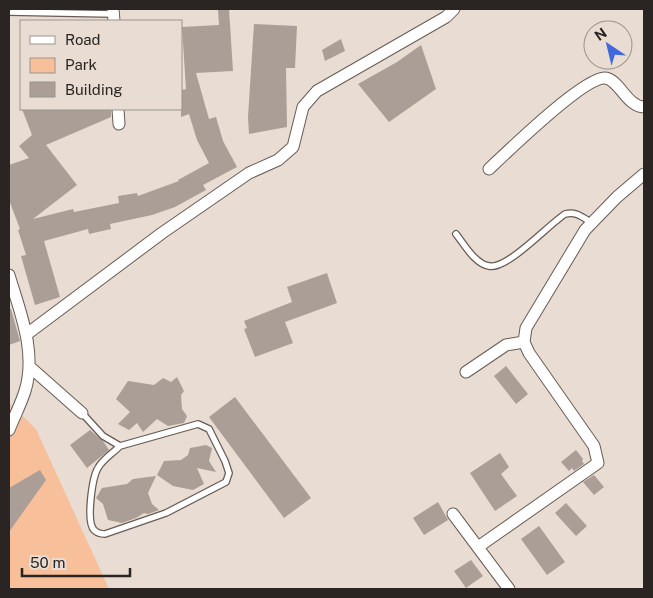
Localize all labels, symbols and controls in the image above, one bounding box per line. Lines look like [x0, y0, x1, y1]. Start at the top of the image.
legend [20, 20, 182, 110]
north arrow [583, 20, 633, 70]
text: N [591, 25, 610, 44]
text: Road [65, 31, 101, 48]
text: Park [65, 56, 97, 73]
text: Building [65, 81, 123, 98]
scale bar [22, 546, 130, 578]
text: 50 m [30, 554, 65, 571]

